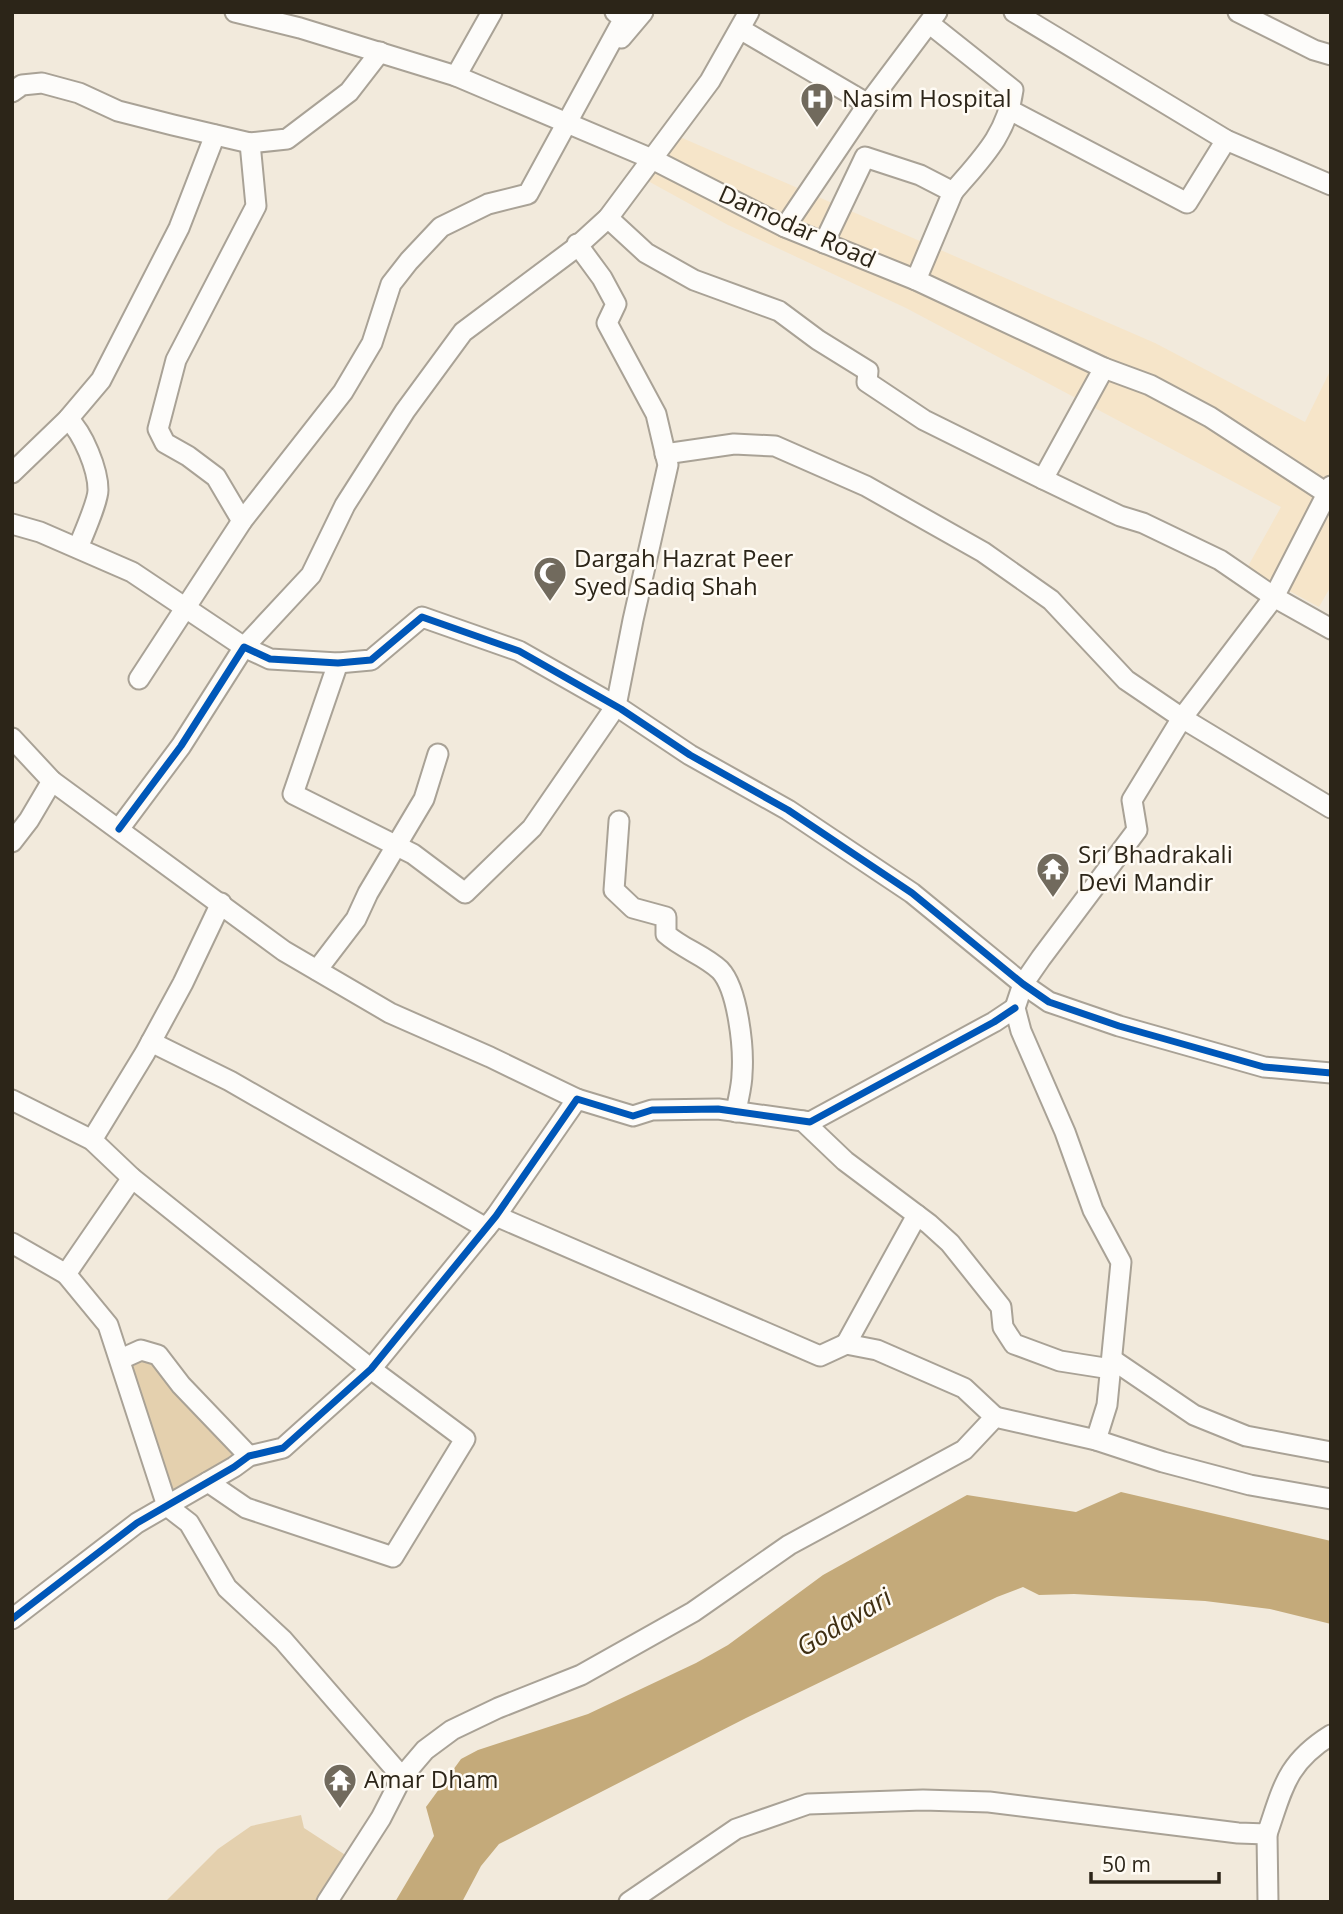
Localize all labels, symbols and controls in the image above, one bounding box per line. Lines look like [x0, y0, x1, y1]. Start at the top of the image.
hospital icon: Nasim Hospital [798, 80, 836, 129]
place label: Nasim Hospital [842, 81, 1012, 114]
street label: Damodar Road [714, 176, 881, 275]
place label: Dargah Hazrat Peer Syed Sadiq Shah [574, 541, 793, 602]
mosque icon: Dargah Hazrat Peer Syed Sadiq Shah [531, 554, 569, 603]
place label: Sri Bhadrakali Devi Mandir [1078, 837, 1233, 898]
temple icon: Sri Bhadrakali Devi Mandir [1034, 850, 1072, 899]
water label: Godavari [789, 1578, 898, 1664]
temple icon: Amar Dham [321, 1761, 359, 1810]
place label: Amar Dham [364, 1762, 498, 1795]
scale bar [1091, 1840, 1219, 1884]
text: 50 m [1102, 1850, 1151, 1878]

